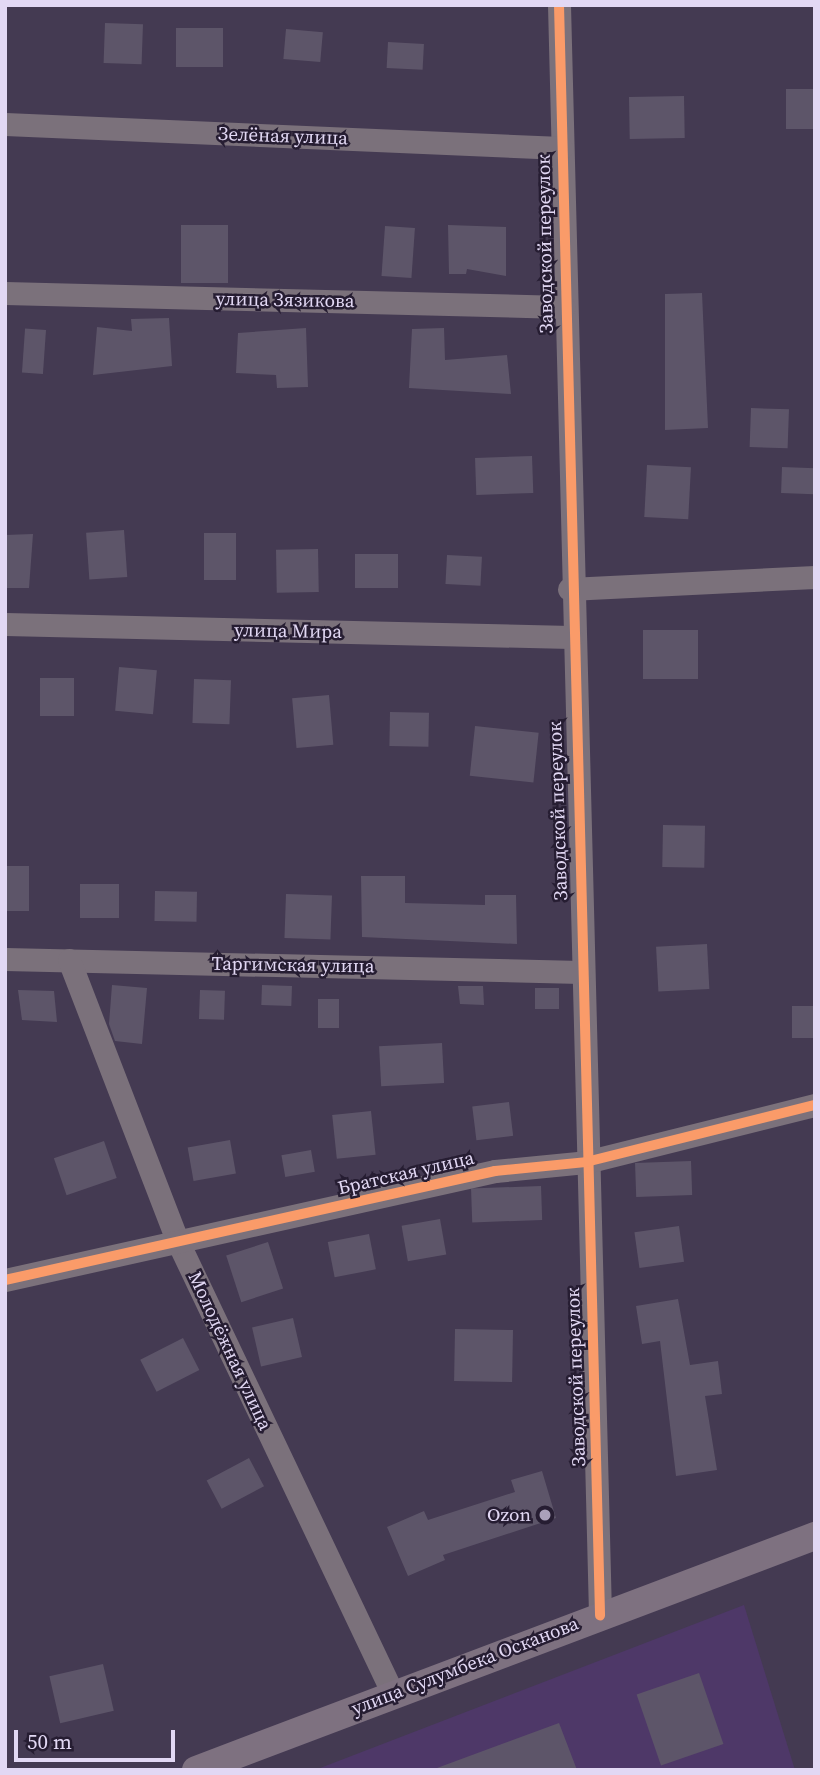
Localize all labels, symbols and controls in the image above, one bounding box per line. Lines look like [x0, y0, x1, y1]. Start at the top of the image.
street label: Зелёная улица [218, 122, 348, 150]
street label: Заводской переулок [532, 154, 558, 334]
street label: улица Зязикова [215, 287, 355, 313]
street label: улица Мира [234, 619, 342, 643]
street label: Заводской переулок [543, 721, 573, 901]
street label: Таргимская улица [211, 952, 375, 978]
street label: Братская улица [336, 1146, 476, 1200]
street label: Молодёжная улица [183, 1268, 277, 1434]
street label: Заводской переулок [561, 1287, 591, 1467]
place label: Ozon [487, 1504, 531, 1526]
marker: Ozon [537, 1507, 553, 1523]
street label: улица Сулумбека Осканова [348, 1612, 582, 1720]
scale bar [18, 1716, 178, 1760]
text: 50 m [27, 1727, 72, 1756]

